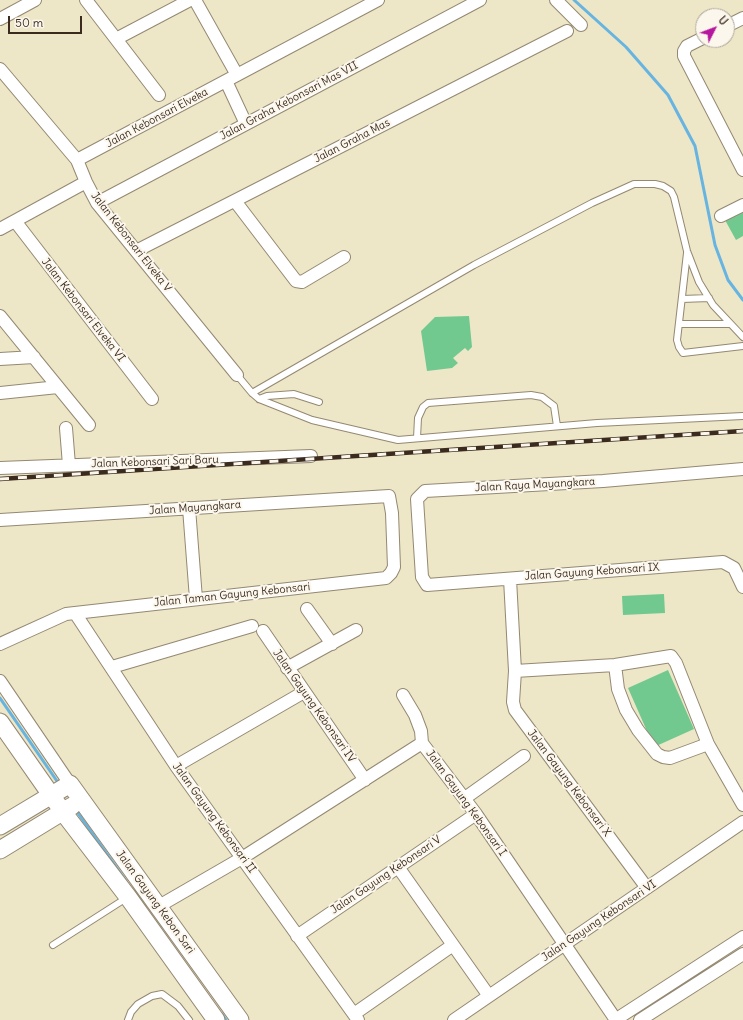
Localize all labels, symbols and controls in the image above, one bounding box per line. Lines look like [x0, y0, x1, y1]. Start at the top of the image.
scale bar [10, 8, 84, 34]
north arrow [695, 8, 735, 48]
text: U [715, 13, 731, 28]
text: 50 m [15, 15, 43, 30]
street label: Jalan Graha Kebonsari Mas VII [218, 59, 360, 143]
street label: Jalan Kebonsari Elveka [104, 86, 210, 150]
street label: Jalan Graha Mas [312, 116, 392, 166]
street label: Jalan Kebonsari Elveka V [88, 189, 174, 295]
street label: Jalan Kebonsari Elveka VI [38, 256, 128, 364]
street label: Jalan Kebonsari Sari Baru [91, 453, 219, 471]
street label: Jalan Raya Mayangkara [475, 475, 595, 495]
street label: Jalan Mayangkara [149, 498, 241, 518]
street label: Jalan Gayung Kebonsari IX [524, 561, 660, 583]
street label: Jalan Taman Gayung Kebonsari [153, 580, 311, 610]
street label: Jalan Gayung Kebonsari IV [270, 647, 358, 765]
street label: Jalan Gayung Kebonsari X [525, 727, 613, 839]
street label: Jalan Gayung Kebonsari I [423, 747, 509, 859]
street label: Jalan Gayung Kebonsari II [170, 760, 258, 876]
street label: Jalan Gayung Kebonsari V [328, 833, 444, 917]
street label: Jalan Gayung Kebon Sari [113, 848, 197, 956]
street label: Jalan Gayung Kebonsari VI [539, 878, 659, 964]

